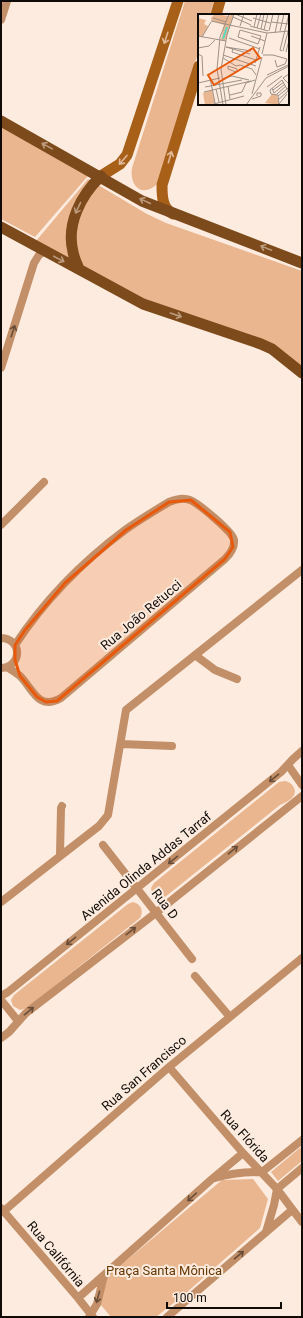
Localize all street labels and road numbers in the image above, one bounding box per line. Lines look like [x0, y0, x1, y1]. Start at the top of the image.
street label: Rua João Retucci [98, 577, 184, 653]
street label: Avenida Olinda Addas Tarraf [78, 808, 215, 923]
street label: Rua D [149, 886, 181, 922]
street label: Rua San Francisco [99, 1032, 189, 1114]
street label: Rua Flórida [218, 1107, 272, 1165]
street label: Rua Califórnia [24, 1218, 88, 1290]

